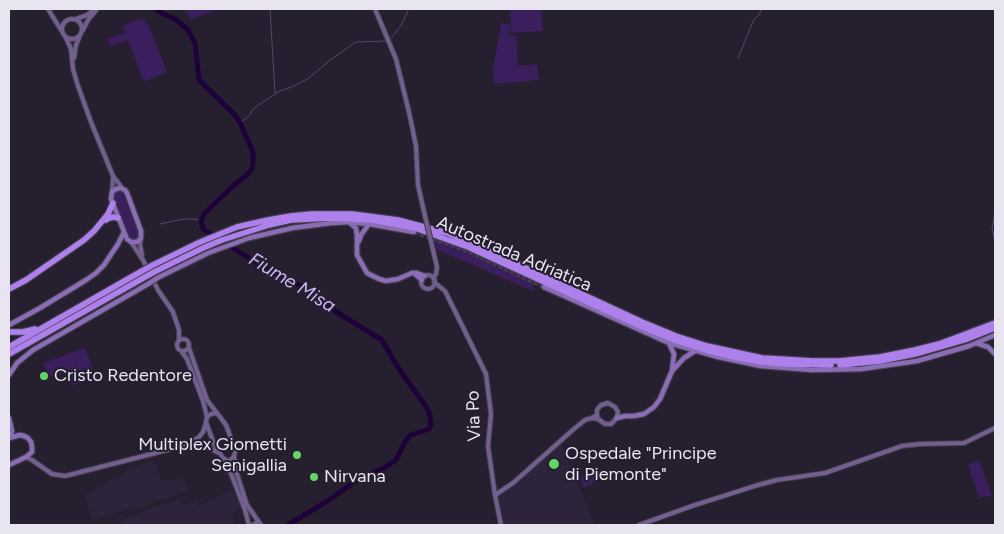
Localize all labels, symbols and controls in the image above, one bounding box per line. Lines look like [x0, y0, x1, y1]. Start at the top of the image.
street label: Autostrada Adriatica [433, 212, 595, 296]
water label: Fiume Misa [244, 248, 340, 318]
place label: Cristo Redentore [54, 365, 192, 387]
marker: Cristo Redentore [38, 370, 50, 382]
street label: Via Po [462, 390, 486, 442]
place label: Multiplex Giometti Senigallia [138, 434, 287, 476]
place label: Ospedale "Principe di Piemonte" [565, 443, 717, 486]
marker: Multiplex Giometti Senigallia [291, 449, 303, 461]
marker: Ospedale "Principe di Piemonte" [547, 457, 561, 471]
place label: Nirvana [324, 466, 386, 488]
marker: Nirvana [308, 471, 320, 483]

